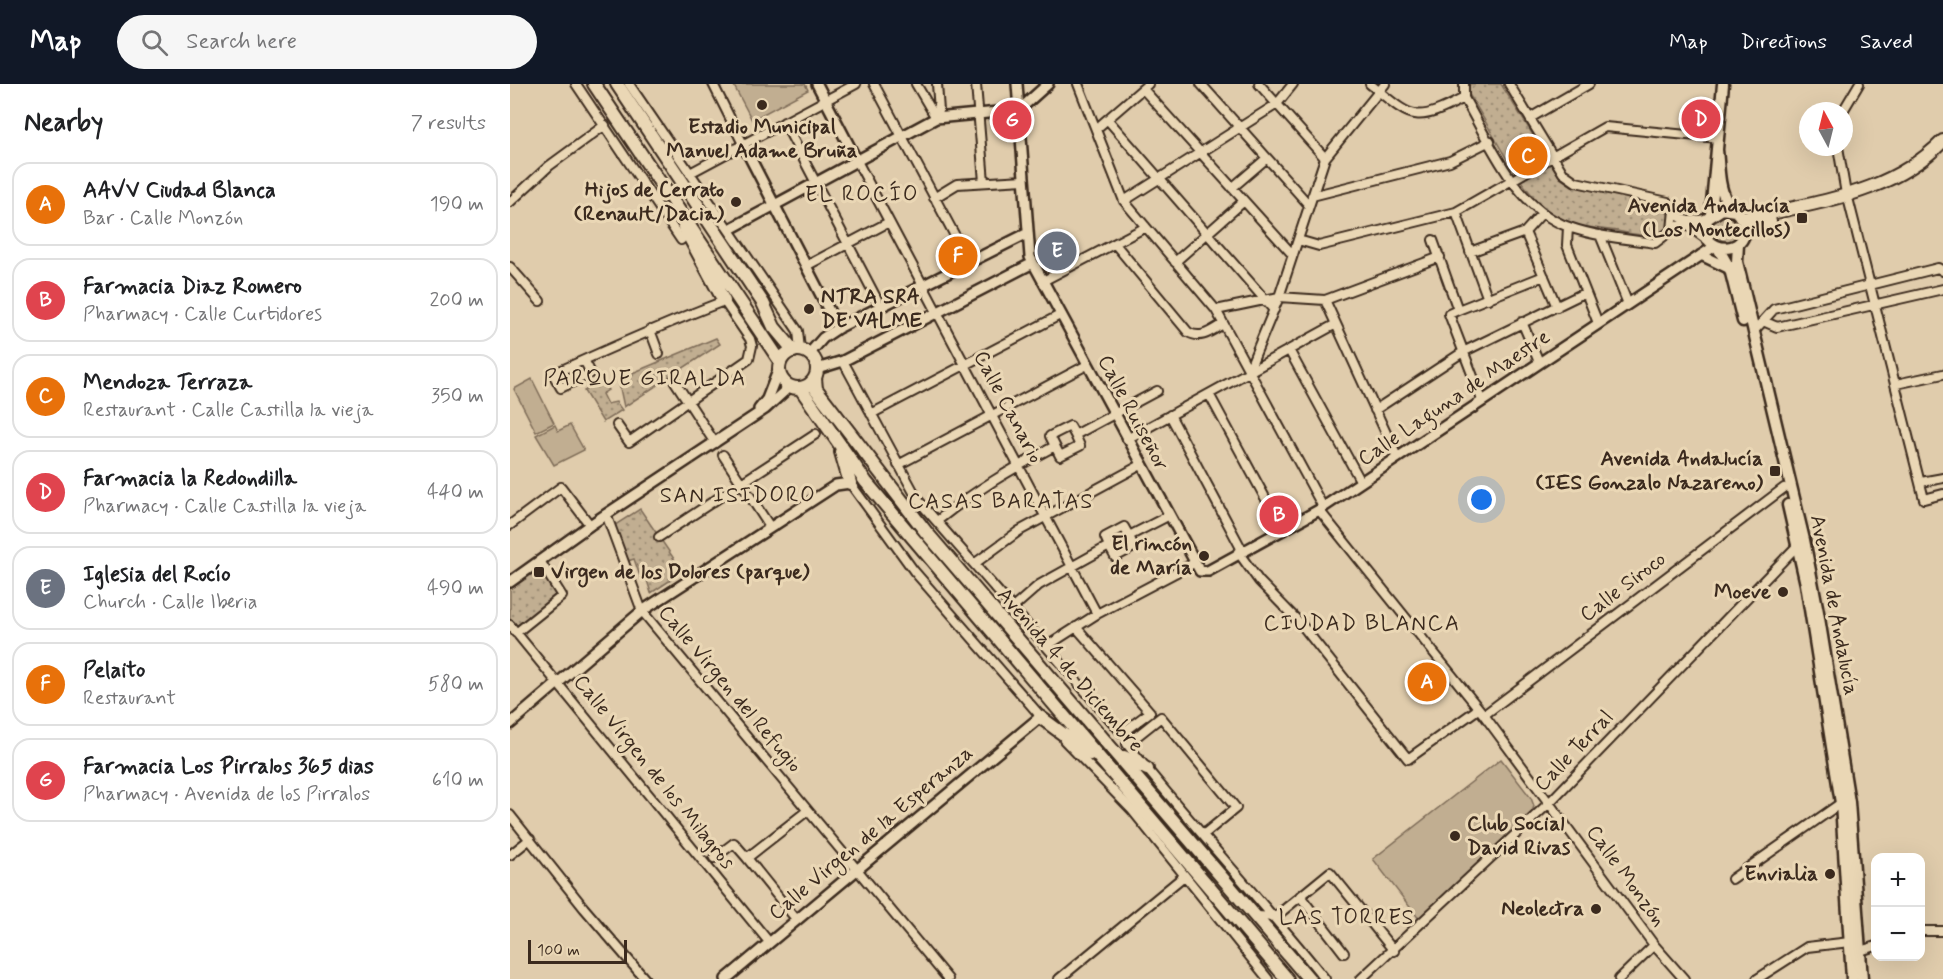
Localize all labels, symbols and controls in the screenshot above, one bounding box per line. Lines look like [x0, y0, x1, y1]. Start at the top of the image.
search box [117, 15, 537, 69]
text: Map [30, 24, 81, 61]
icon: search [138, 26, 171, 59]
text: Search here [186, 28, 297, 56]
text: Map [1669, 28, 1708, 56]
text: Directions [1741, 28, 1827, 56]
text: Saved [1860, 28, 1913, 56]
pin: D [1682, 96, 1720, 141]
marker: Estadio Municipal Manuel Adame Bruña [755, 98, 769, 112]
pin: G [992, 98, 1032, 142]
north arrow [1799, 102, 1853, 156]
text: Nearby [24, 106, 103, 140]
text: 7 results [411, 110, 486, 137]
place label: Estadio Municipal Manuel Adame Bruña [666, 113, 858, 165]
pin: C [1508, 134, 1548, 178]
place label: Hijos de Cerrato (Renault/Dacia) [574, 176, 725, 228]
text: AAVV Ciudad Blanca [83, 177, 276, 205]
district label: EL ROCÍO [805, 180, 919, 209]
text: A [39, 191, 52, 218]
text: 190 m [430, 191, 484, 218]
place label: Avenida Andalucía (Los Montecillos) [1627, 192, 1791, 244]
marker: Hijos de Cerrato (Renault/Dacia) [729, 195, 743, 209]
text: Bar · Calle Monzón [83, 205, 243, 232]
marker: Avenida Andalucía (Los Montecillos) [1795, 211, 1809, 225]
pin: E [1038, 228, 1076, 274]
pin: F [938, 234, 978, 279]
text: Farmacia Diaz Romero [83, 273, 302, 301]
place label: NTRA SRA DE VALME [821, 283, 922, 335]
text: B [39, 287, 52, 314]
text: 200 m [429, 287, 484, 314]
text: Pharmacy · Calle Curtidores [83, 301, 322, 328]
marker: NTRA SRA DE VALME [802, 302, 816, 316]
street label: Calle Laguna de Maestre [1353, 323, 1557, 474]
street label: Calle Canario [967, 346, 1049, 468]
street label: Calle Ruiseñor [1091, 350, 1175, 476]
district label: PARQUE GIRALDA [543, 365, 747, 393]
text: Mendoza Terraza [83, 369, 252, 397]
text: C [38, 383, 53, 410]
text: 350 m [431, 383, 484, 410]
text: Restaurant · Calle Castilla la vieja [83, 397, 374, 424]
place label: Avenida Andalucía (IES Gonzalo Nazareno) [1535, 445, 1764, 497]
marker: Avenida Andalucía (IES Gonzalo Nazareno) [1768, 464, 1782, 478]
text: Farmacia la Redondilla [83, 465, 297, 493]
text: D [39, 479, 52, 506]
text: 440 m [427, 479, 484, 506]
district label: SAN ISIDORO [660, 482, 816, 510]
your location [1467, 485, 1496, 514]
district label: CASAS BARATAS [908, 488, 1094, 516]
pin: B [1260, 492, 1298, 538]
text: Pharmacy · Calle Castilla la vieja [83, 493, 366, 520]
street label: Avenida de Andalucía [1803, 512, 1865, 698]
place label: El rincón de María [1110, 530, 1192, 582]
street label: Calle Siroco [1574, 545, 1672, 629]
marker: El rincón de María [1197, 549, 1211, 563]
place label: Virgen de los Dolores (parque) [551, 558, 810, 588]
text: Iglesia del Rocío [83, 561, 231, 589]
marker: Virgen de los Dolores (parque) [532, 565, 546, 579]
text: E [40, 575, 51, 602]
text: 490 m [427, 575, 484, 602]
place label: Moeve [1714, 578, 1771, 606]
street label: Avenida 4 de Diciembre [991, 582, 1149, 758]
marker: Moeve [1776, 585, 1790, 599]
text: Church · Calle Iberia [83, 589, 257, 616]
street label: Calle Virgen del Refugio [651, 599, 808, 779]
district label: CIUDAD BLANCA [1263, 610, 1461, 638]
text: Pelaito [83, 657, 145, 685]
pin: A [1408, 660, 1446, 704]
street label: Calle Virgen de los Milagros [566, 669, 741, 876]
text: F [40, 671, 51, 698]
text: 580 m [428, 671, 484, 698]
text: Restaurant [83, 685, 176, 712]
street label: Calle Terral [1528, 704, 1620, 798]
street label: Calle Virgen de la Esperanza [763, 739, 980, 928]
text: Farmacia Los Pirralos 365 dias [83, 753, 374, 781]
text: G [39, 767, 52, 794]
text: 610 m [432, 767, 484, 794]
text: Pharmacy · Avenida de los Pirralos [83, 781, 370, 808]
place label: Club Social David Rivas [1467, 810, 1571, 862]
street label: Calle Monzón [1580, 819, 1672, 933]
marker: Club Social David Rivas [1448, 829, 1462, 843]
map controls [1871, 853, 1925, 961]
button: + [1871, 853, 1925, 907]
place label: Envialia [1744, 860, 1818, 888]
marker: Envialia [1823, 867, 1837, 881]
place label: Neolectra [1501, 895, 1584, 923]
marker: Neolectra [1589, 902, 1603, 916]
district label: LAS TORRES [1279, 904, 1415, 932]
button: − [1871, 907, 1925, 961]
scale bar [528, 937, 627, 964]
text: 100 m [537, 940, 580, 961]

